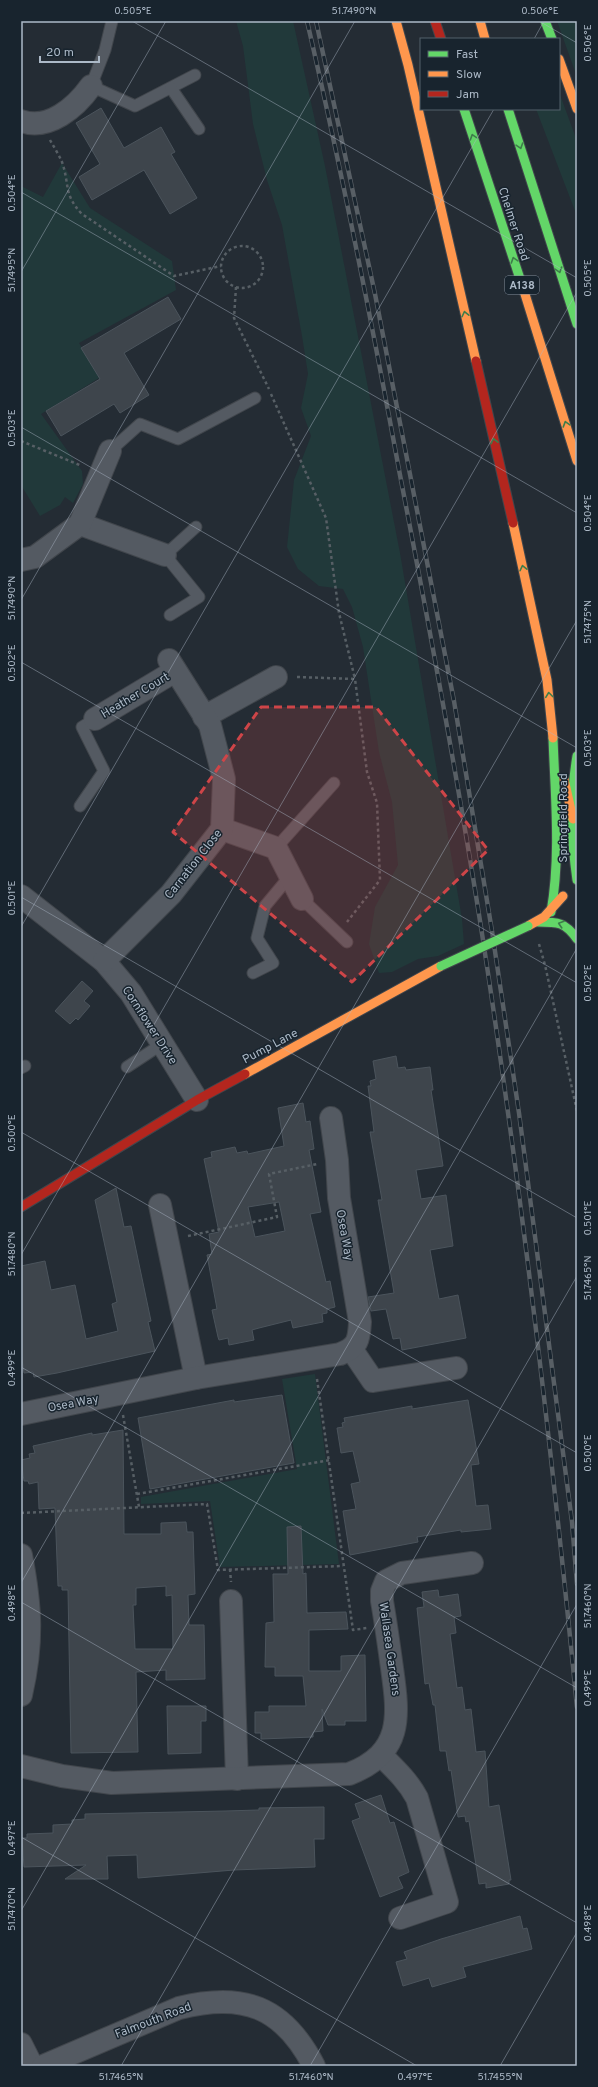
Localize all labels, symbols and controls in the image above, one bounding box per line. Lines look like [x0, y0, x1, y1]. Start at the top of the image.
text: 0.505°E [114, 5, 152, 18]
text: 51.7490°N [332, 5, 376, 18]
text: 0.506°E [521, 5, 559, 18]
text: 0.506°E [582, 24, 595, 62]
scale bar [40, 38, 99, 64]
legend [420, 38, 560, 110]
text: 20 m [46, 45, 74, 61]
text: Fast [456, 47, 478, 63]
text: Slow [456, 67, 482, 83]
text: Jam [456, 87, 479, 103]
one-way arrow [469, 133, 478, 140]
one-way arrow [515, 142, 524, 149]
text: 0.504°E [6, 174, 19, 212]
street label: Chelmer Road [494, 185, 532, 263]
text: 51.7495°N [6, 248, 19, 292]
one-way arrow [510, 257, 518, 264]
text: 0.505°E [582, 259, 595, 297]
one-way arrow [555, 266, 563, 273]
road number: A138 [505, 276, 539, 294]
one-way arrow [462, 311, 470, 318]
text: 0.503°E [6, 409, 19, 447]
one-way arrow [562, 421, 571, 428]
one-way arrow [491, 438, 499, 444]
text: 0.504°E [582, 494, 595, 532]
one-way arrow [520, 565, 528, 571]
text: 51.7490°N [6, 576, 19, 620]
text: 51.7475°N [582, 600, 595, 644]
text: 0.502°E [6, 644, 19, 682]
street label: Heather Court [98, 669, 173, 723]
one-way arrow [544, 692, 553, 698]
text: 0.503°E [582, 729, 595, 767]
street label: Springfield Road [556, 773, 572, 863]
street label: Carnation Close [161, 826, 226, 903]
text: 0.501°E [6, 880, 19, 916]
one-way arrow [558, 920, 565, 929]
text: 0.502°E [582, 964, 595, 1002]
street label: Cornflower Drive [118, 983, 181, 1068]
street label: Pump Lane [240, 1026, 301, 1068]
text: 0.500°E [6, 1114, 19, 1152]
text: 0.501°E [582, 1200, 595, 1236]
street label: Osea Way [332, 1208, 356, 1262]
text: 51.7480°N [6, 1231, 19, 1277]
text: 51.7465°N [582, 1256, 595, 1300]
text: 0.499°E [6, 1350, 19, 1386]
street label: Osea Way [46, 1391, 100, 1417]
text: 0.500°E [582, 1434, 595, 1472]
text: 51.7460°N [582, 1583, 595, 1629]
text: 0.498°E [6, 1585, 19, 1621]
street label: Wallasea Gardens [375, 1601, 404, 1697]
text: 0.499°E [582, 1670, 595, 1706]
text: 0.497°E [6, 1820, 19, 1856]
text: 51.7470°N [6, 1887, 19, 1931]
text: 0.498°E [582, 1905, 595, 1941]
street label: Falmouth Road [113, 1999, 194, 2043]
text: 51.7465°N [99, 2071, 143, 2084]
text: 51.7460°N [288, 2071, 334, 2084]
text: 0.497°E [397, 2071, 433, 2084]
text: 51.7455°N [477, 2071, 523, 2084]

